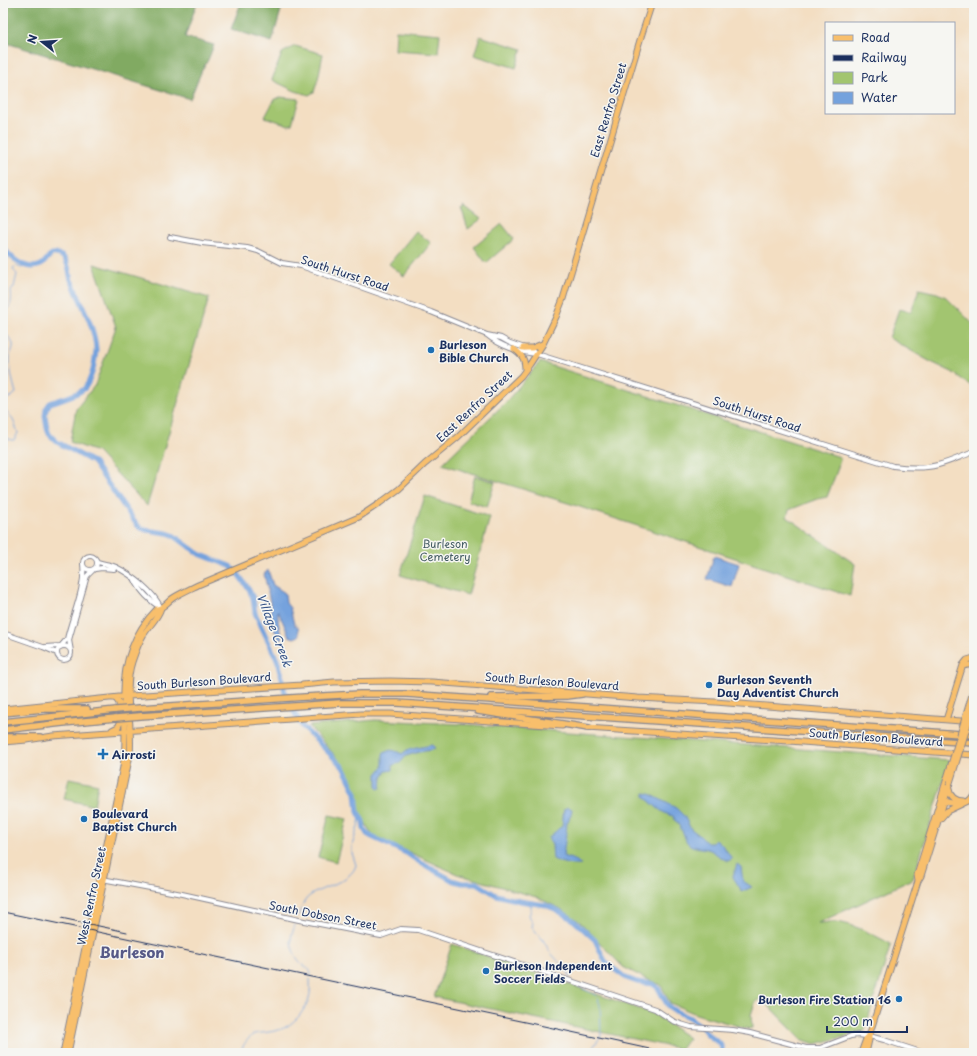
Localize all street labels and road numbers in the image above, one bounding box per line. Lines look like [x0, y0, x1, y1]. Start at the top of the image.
street label: East Renfro Street [585, 60, 631, 159]
street label: South Hurst Road [299, 251, 391, 295]
street label: East Renfro Street [432, 366, 516, 446]
street label: South Hurst Road [711, 392, 803, 436]
street label: South Burleson Boulevard [136, 668, 272, 694]
street label: South Burleson Boulevard [484, 668, 620, 694]
street label: South Burleson Boulevard [808, 724, 944, 750]
street label: West Renfro Street [72, 845, 110, 947]
street label: South Dobson Street [268, 896, 379, 934]

